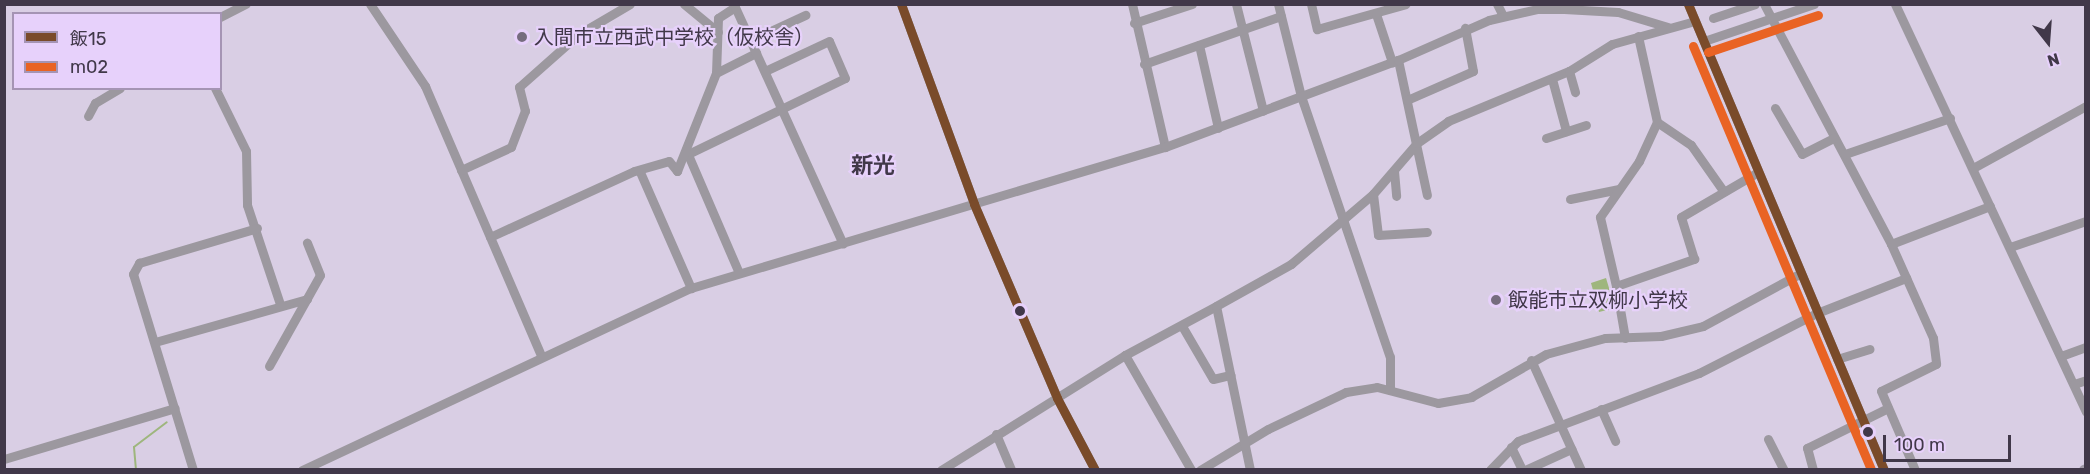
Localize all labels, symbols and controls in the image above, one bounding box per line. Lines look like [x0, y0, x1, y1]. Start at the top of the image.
legend [12, 12, 222, 90]
north arrow [2018, 12, 2078, 72]
place label: 入間市立西武中学校（仮校舎） [534, 25, 814, 49]
text: 飯15 [70, 28, 106, 50]
marker: 入間市立西武中学校（仮校舎） [515, 30, 529, 44]
text: N [2045, 49, 2062, 70]
text: m02 [70, 56, 108, 78]
district label: 新光 [851, 153, 895, 179]
place label: 飯能市立双柳小学校 [1508, 288, 1688, 312]
marker: 飯能市立双柳小学校 [1489, 293, 1503, 307]
unlabelled marker [1014, 305, 1026, 317]
scale bar [1886, 423, 2014, 461]
unlabelled marker [1862, 426, 1874, 438]
text: 100 m [1894, 434, 1945, 456]

